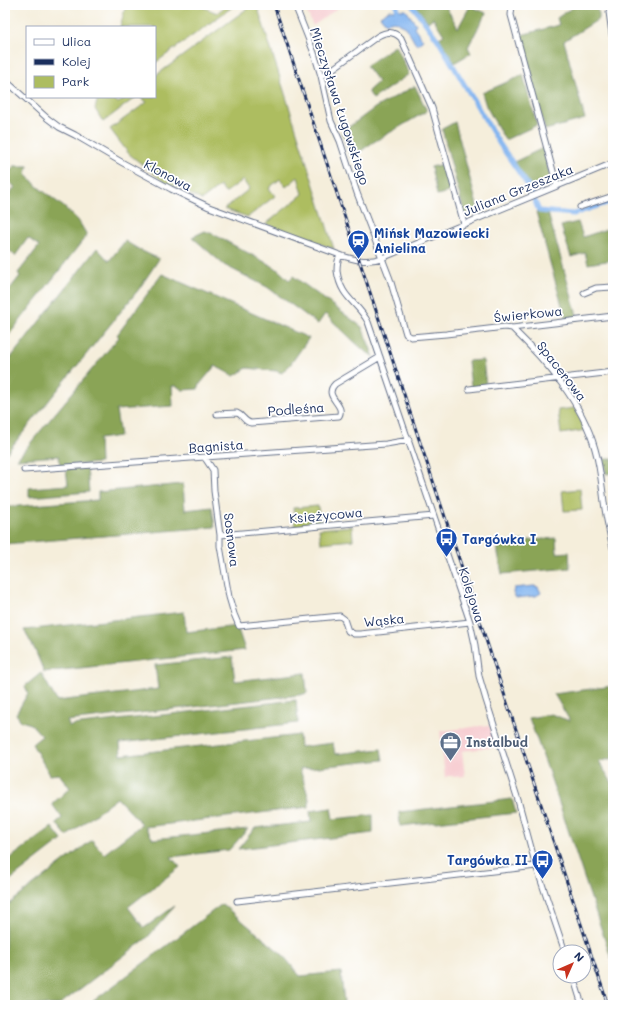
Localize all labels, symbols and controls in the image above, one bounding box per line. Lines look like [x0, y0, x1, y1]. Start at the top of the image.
street label: Mieczysława Ługowskiego [307, 25, 374, 187]
legend [26, 26, 156, 98]
text: Ulica [62, 33, 91, 49]
text: Kolej [62, 53, 91, 69]
text: Park [62, 73, 89, 89]
street label: Klonowa [141, 155, 195, 194]
street label: Juliana Grzeszaka [460, 160, 575, 219]
place label: Mińsk Mazowiecki Anielina [374, 224, 490, 256]
station icon: Mińsk Mazowiecki Anielina [345, 227, 371, 260]
street label: Świerkowa [493, 301, 563, 326]
street label: Spacerowa [534, 337, 591, 404]
street label: Podleśna [267, 398, 325, 419]
street label: Bagnista [188, 435, 244, 456]
street label: Księżycowa [288, 503, 363, 526]
street label: Sosnowa [221, 512, 244, 568]
bus stop icon: Targówka I [433, 526, 459, 559]
place label: Targówka I [462, 530, 537, 547]
street label: Kolejowa [456, 565, 489, 625]
street label: Wąska [363, 609, 405, 630]
office icon: Instalbud [437, 729, 463, 762]
place label: Instalbud [466, 733, 528, 750]
bus stop icon: Targówka II [530, 847, 556, 880]
place label: Targówka II [447, 851, 528, 868]
north arrow [552, 944, 592, 984]
text: N [571, 948, 588, 965]

